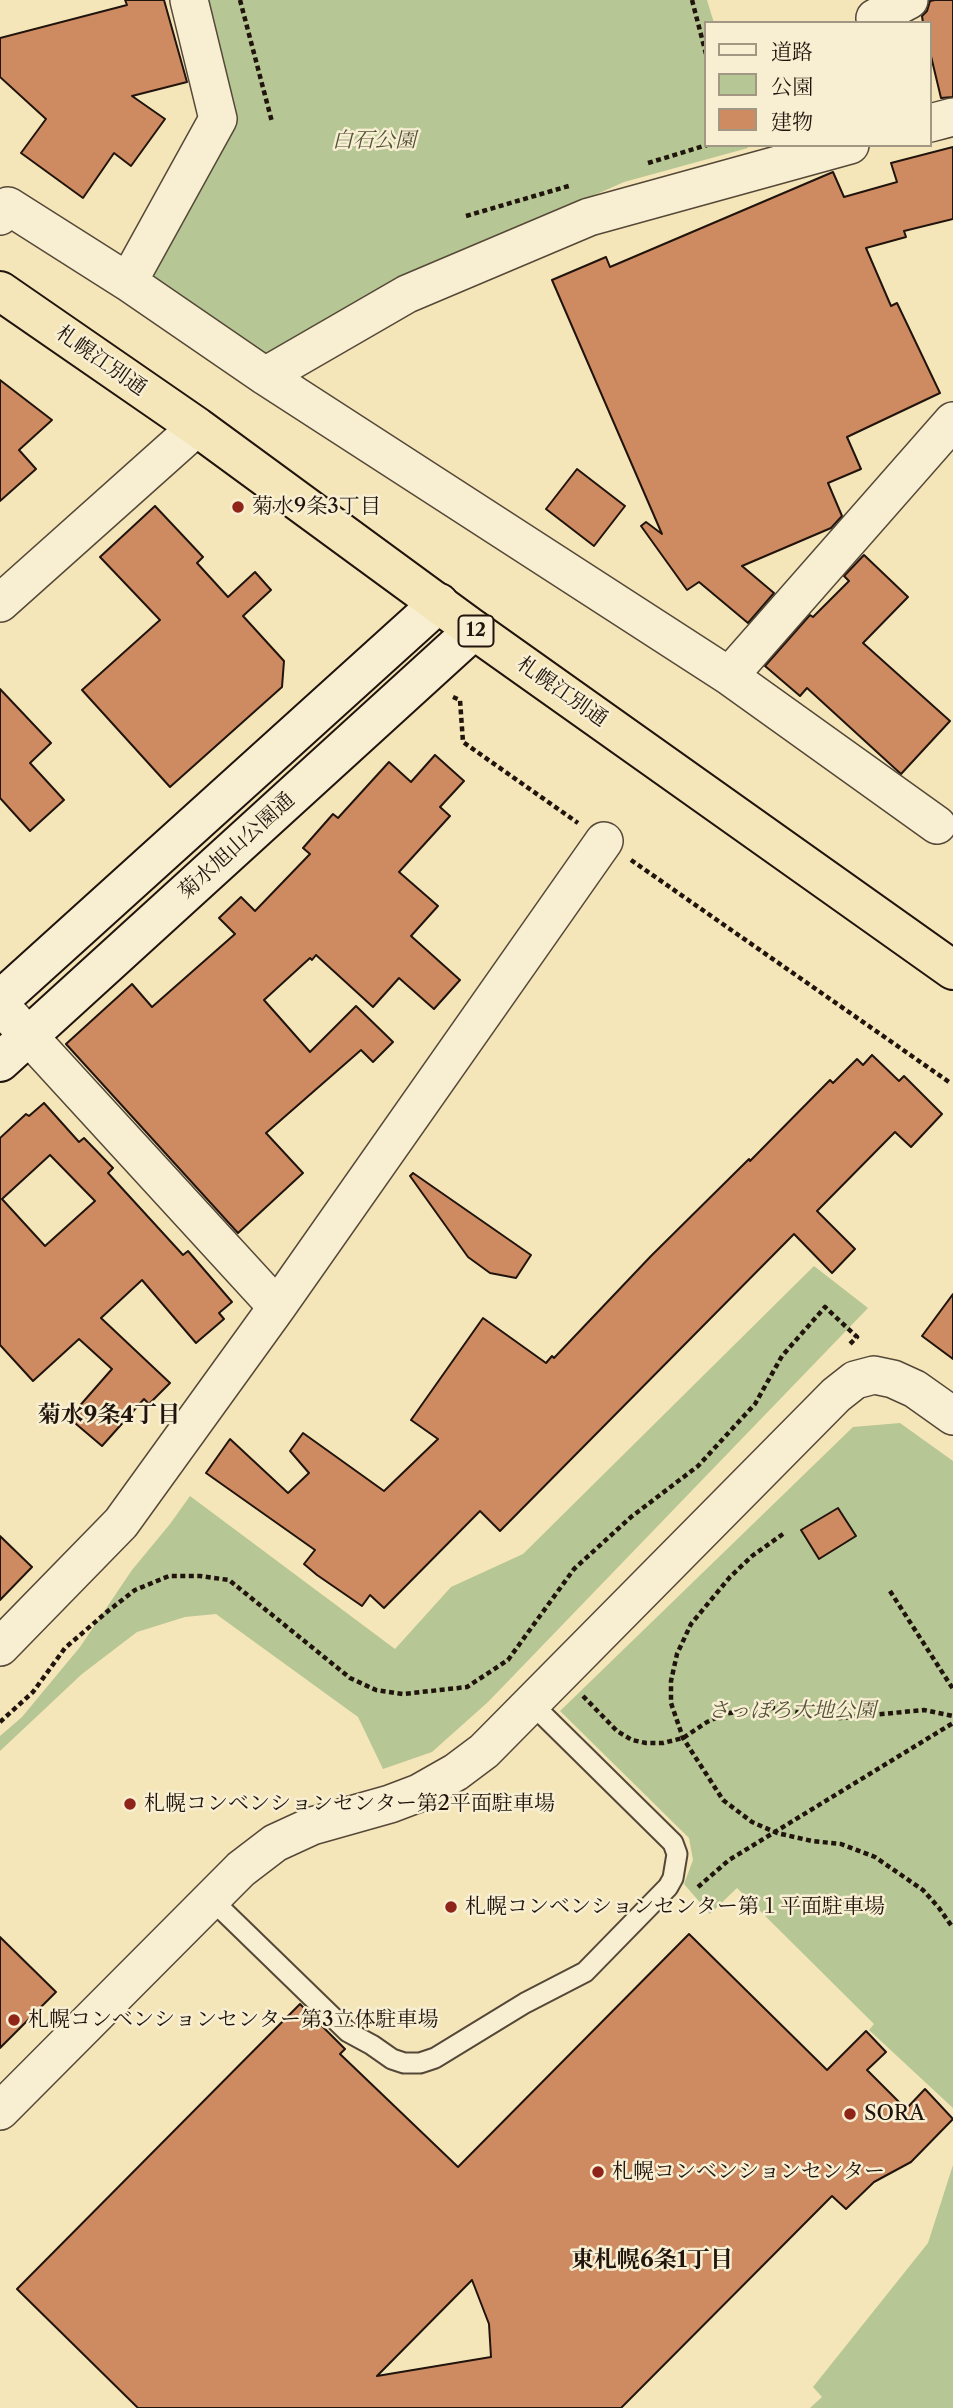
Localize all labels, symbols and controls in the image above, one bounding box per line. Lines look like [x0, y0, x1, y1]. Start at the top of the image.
legend [704, 21, 932, 147]
text: 道路 [771, 39, 813, 64]
text: 公園 [771, 74, 813, 99]
text: 建物 [771, 109, 813, 134]
park label: 白石公園 [332, 128, 416, 154]
street label: 札幌江別通 [51, 321, 151, 401]
place label: 菊水9条3丁目 [252, 494, 381, 520]
marker: 菊水9条3丁目 [230, 499, 246, 515]
road number: 12 [458, 616, 494, 646]
street label: 札幌江別通 [512, 652, 612, 732]
street label: 菊水旭山公園通 [174, 787, 300, 905]
district label: 菊水9条4丁目 [38, 1401, 180, 1429]
park label: さっぽろ大地公園 [708, 1698, 876, 1724]
place label: 札幌コンベンションセンター第2平面駐車場 [144, 1791, 555, 1817]
marker: 札幌コンベンションセンター第2平面駐車場 [122, 1796, 138, 1812]
place label: 札幌コンベンションセンター第１平面駐車場 [465, 1894, 885, 1920]
marker: 札幌コンベンションセンター第１平面駐車場 [443, 1899, 459, 1915]
place label: 札幌コンベンションセンター第3立体駐車場 [28, 2007, 439, 2033]
marker: 札幌コンベンションセンター第3立体駐車場 [6, 2012, 22, 2028]
place label: SORA [864, 2101, 925, 2127]
marker: SORA [842, 2106, 858, 2122]
place label: 札幌コンベンションセンター [612, 2159, 885, 2185]
marker: 札幌コンベンションセンター [590, 2164, 606, 2180]
district label: 東札幌6条1丁目 [571, 2246, 733, 2274]

